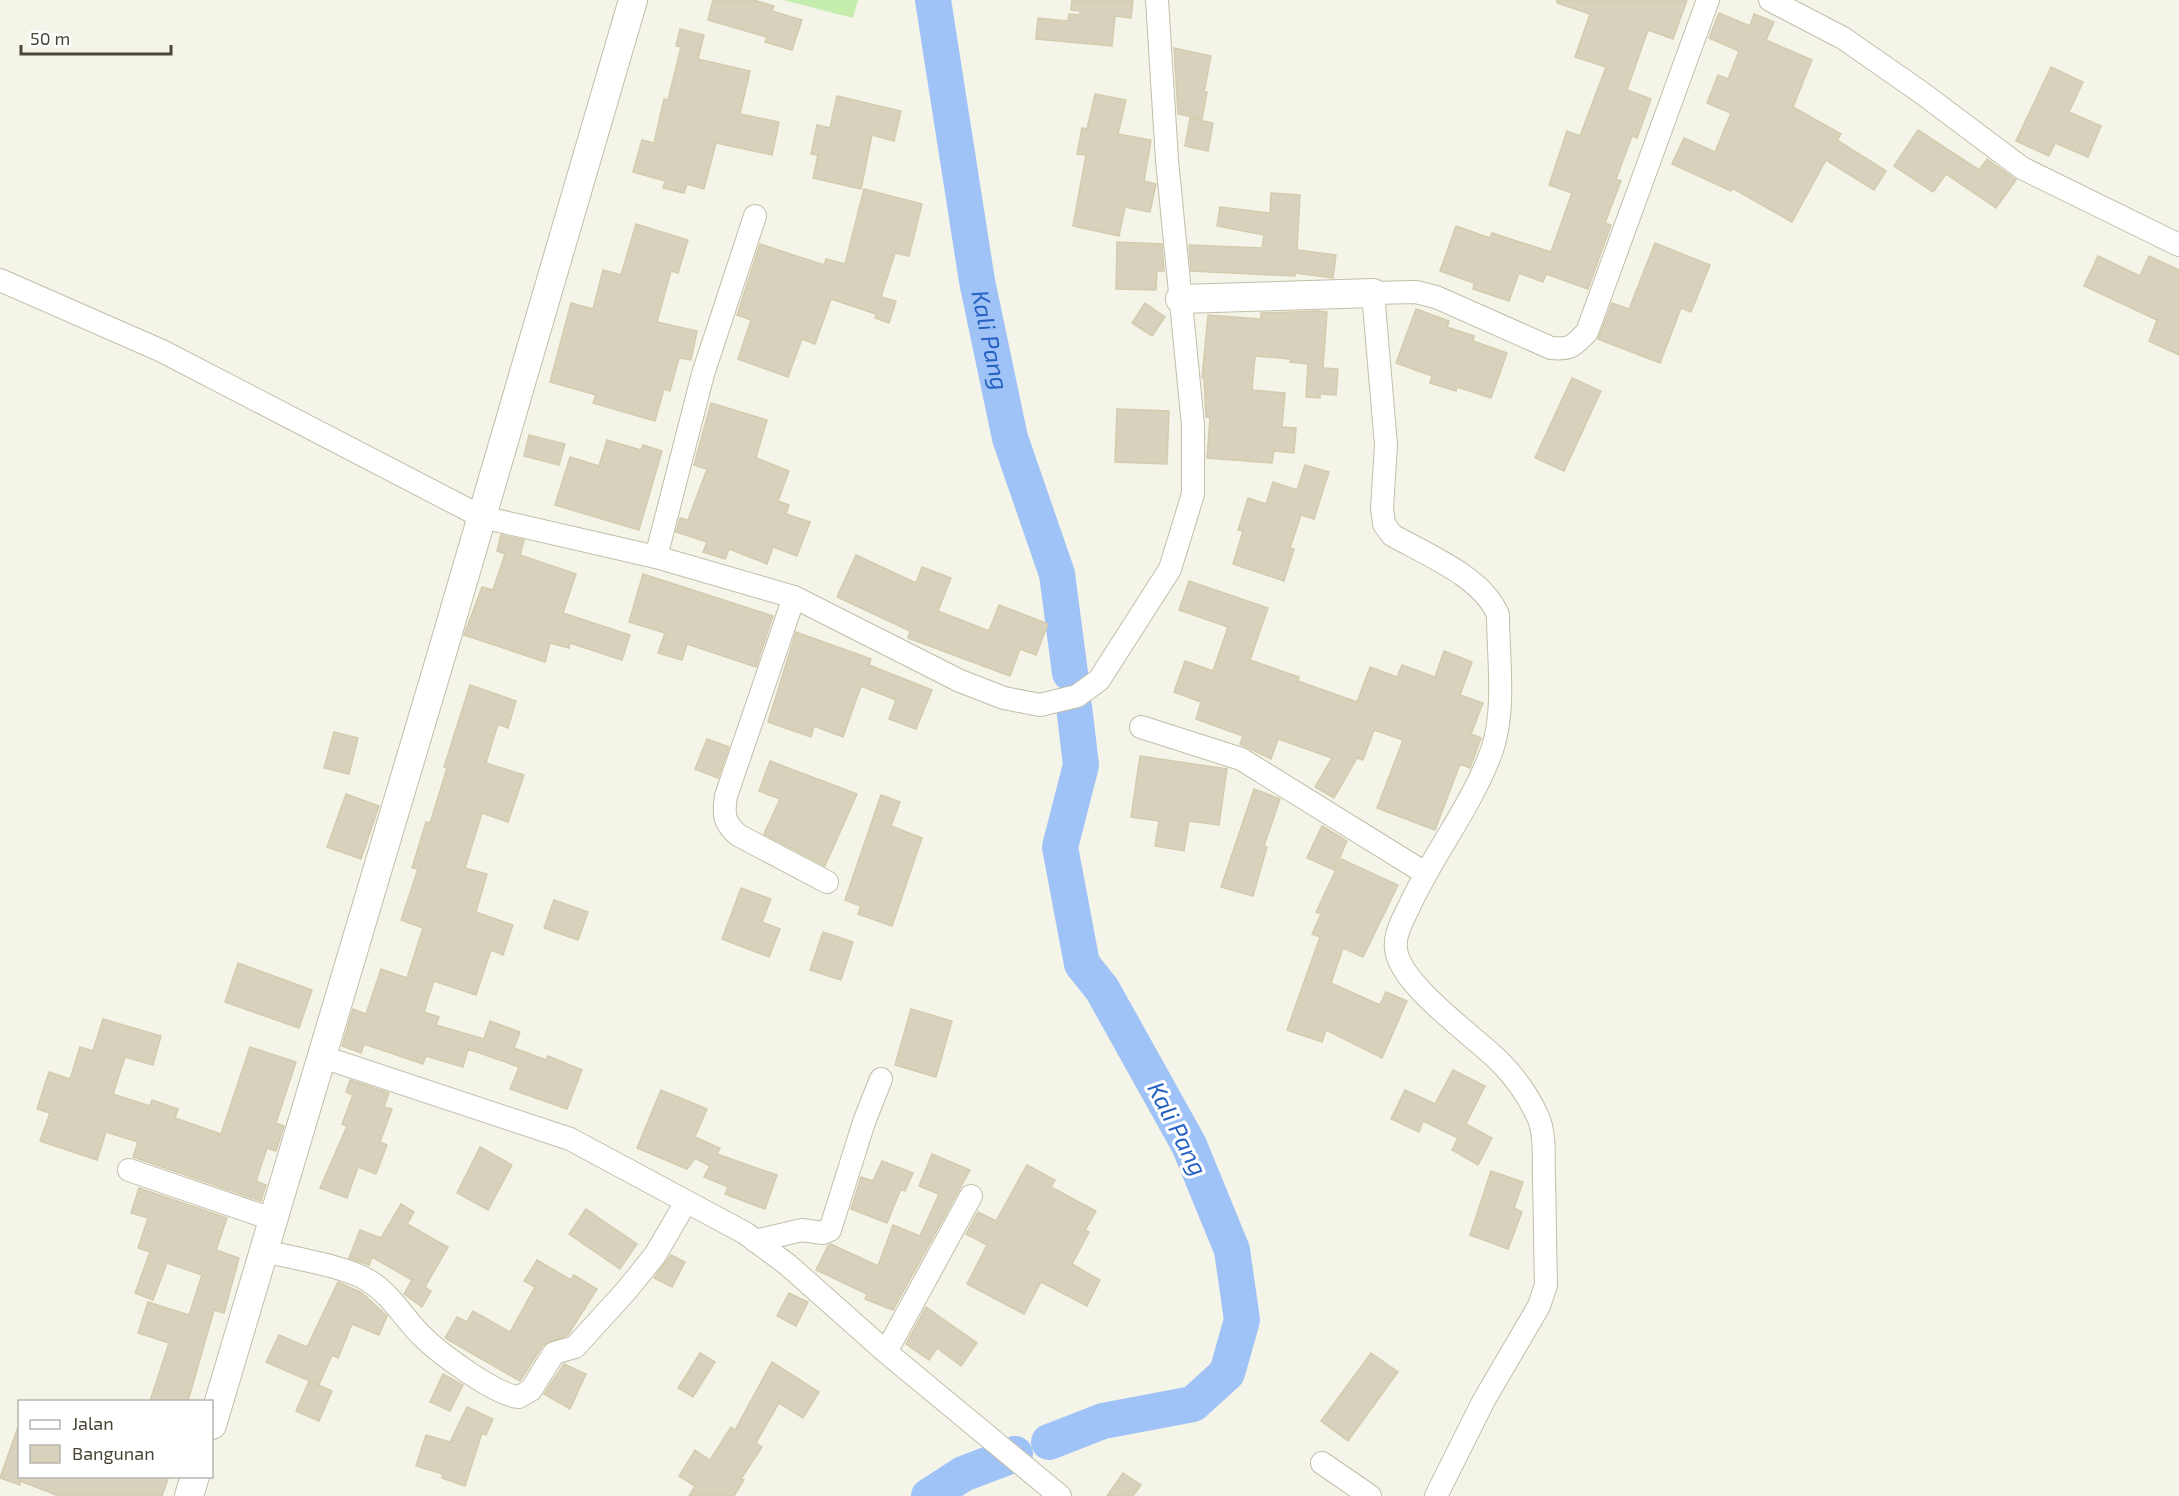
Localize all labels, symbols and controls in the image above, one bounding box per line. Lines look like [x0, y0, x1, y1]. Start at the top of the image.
scale bar [21, 18, 171, 56]
text: 50 m [30, 27, 70, 49]
water label: Kali Pang [966, 287, 1016, 393]
water label: Kali Pang [1142, 1077, 1214, 1180]
legend [18, 1400, 213, 1478]
text: Jalan [72, 1412, 114, 1434]
text: Bangunan [72, 1442, 155, 1464]

